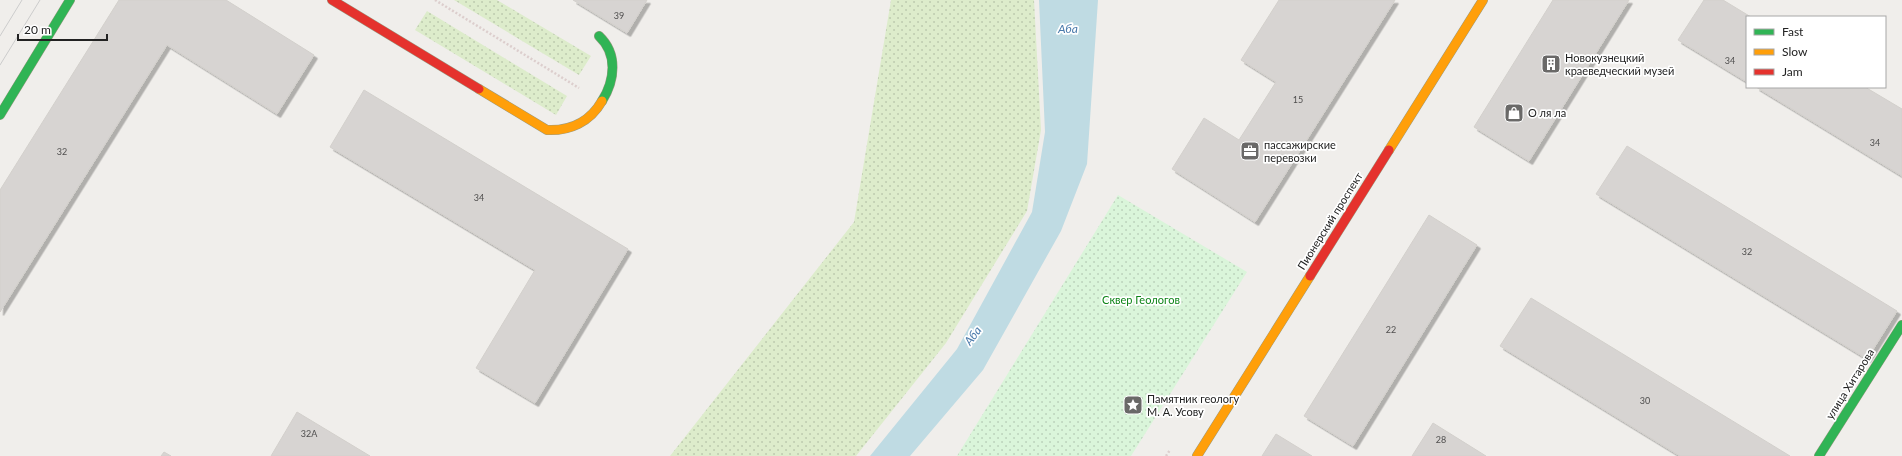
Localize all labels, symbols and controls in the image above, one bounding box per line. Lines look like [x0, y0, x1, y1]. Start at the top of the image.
house number: 39 [614, 10, 624, 21]
scale bar [18, 16, 107, 42]
legend [1746, 16, 1886, 88]
water label: Аба [1057, 21, 1078, 36]
text: 20 m [24, 22, 51, 37]
text: Fast [1782, 24, 1804, 39]
text: Slow [1782, 44, 1808, 59]
place label: Новокузнецкий краеведческий музей [1565, 51, 1674, 77]
building icon: Новокузнецкий краеведческий музей [1540, 53, 1562, 75]
house number: 34 [1725, 55, 1735, 66]
text: Jam [1782, 64, 1803, 79]
house number: 15 [1293, 94, 1303, 105]
shop icon: О ля ла [1503, 102, 1525, 124]
place label: О ля ла [1528, 106, 1566, 119]
house number: 34 [1870, 137, 1880, 148]
place label: пассажирские перевозки [1264, 138, 1336, 164]
office icon: пассажирские перевозки [1239, 140, 1261, 162]
house number: 32 [57, 146, 67, 157]
street label: Пионерский проспект [1294, 169, 1365, 272]
house number: 34 [474, 192, 484, 203]
house number: 32 [1742, 246, 1752, 257]
park label: Сквер Геологов [1102, 293, 1180, 306]
water label: Аба [960, 323, 985, 349]
house number: 22 [1386, 324, 1396, 335]
street label: улица Хитарова [1823, 346, 1876, 421]
place label: Памятник геологу М. А. Усову [1147, 392, 1240, 418]
place icon: Памятник геологу М. А. Усову [1122, 394, 1144, 416]
house number: 30 [1640, 395, 1650, 406]
house number: 32А [301, 428, 318, 439]
house number: 28 [1436, 434, 1446, 445]

